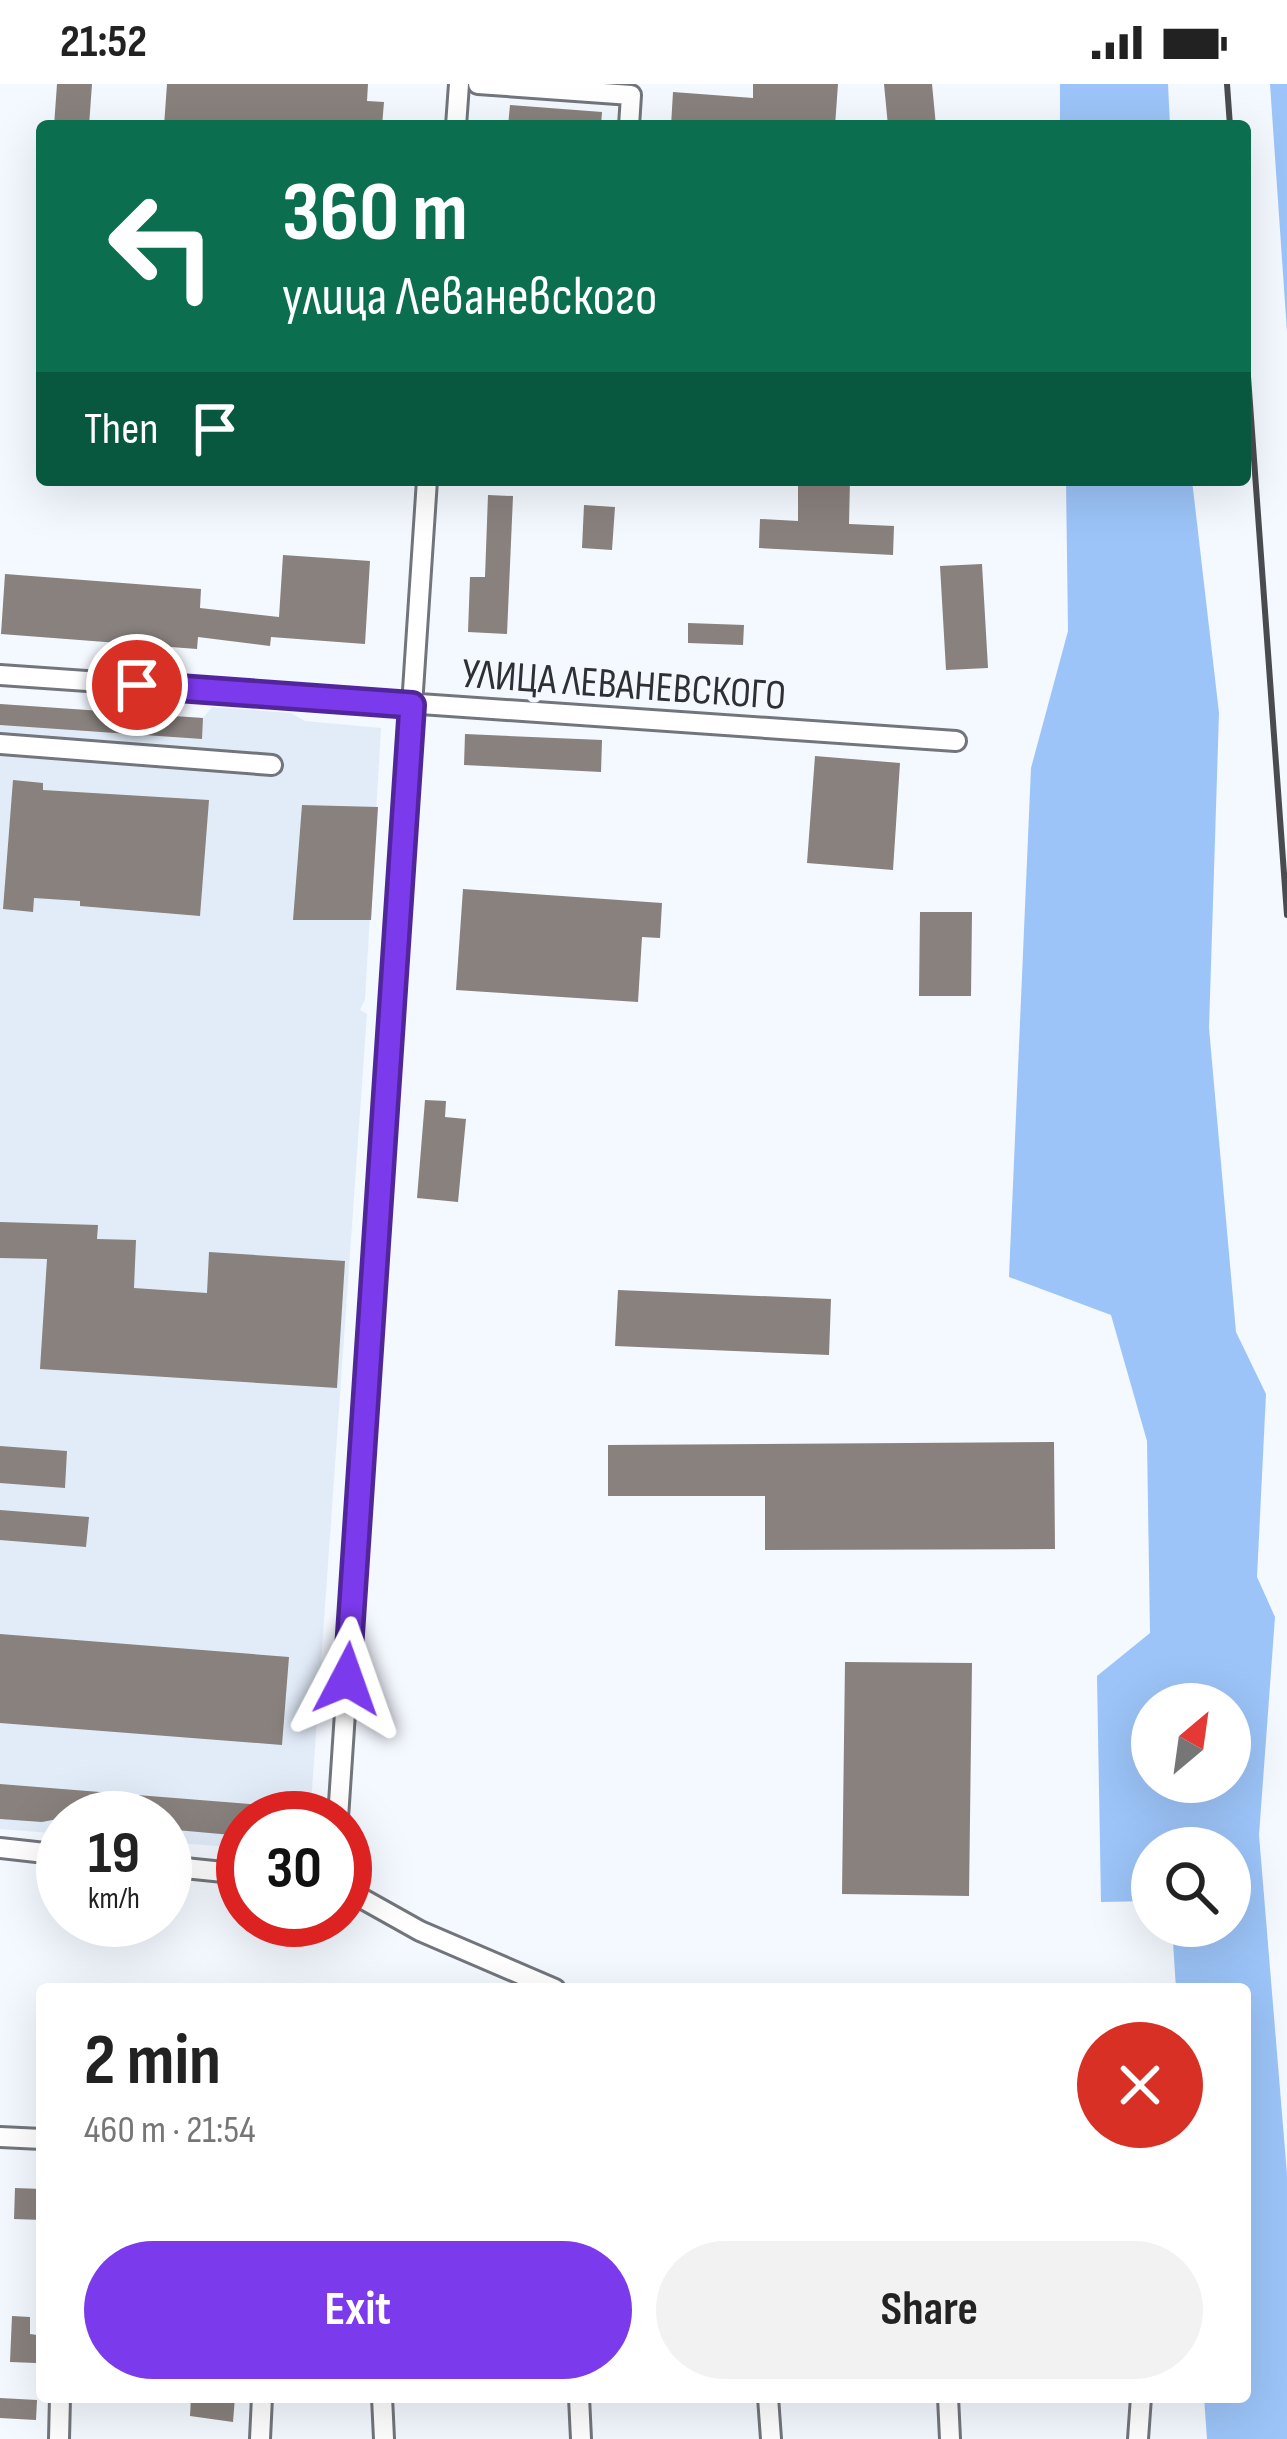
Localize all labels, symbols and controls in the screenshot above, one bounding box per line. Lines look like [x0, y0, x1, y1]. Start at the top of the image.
text: 21:52 [60, 15, 147, 70]
text: 360 m [282, 163, 468, 264]
icon: left [84, 168, 240, 324]
text: улица Леваневского [282, 265, 657, 330]
icon: arrive [182, 396, 248, 462]
text: Then [84, 402, 158, 457]
pin [86, 634, 188, 736]
street label: УЛИЦА ЛЕВАНЕВСКОГО [460, 649, 788, 722]
icon: arrive [104, 652, 170, 718]
position arrow [284, 1616, 410, 1742]
north arrow [1131, 1683, 1251, 1803]
map controls [1131, 1683, 1251, 1947]
speed limit sign: 30 [216, 1791, 372, 1947]
text: 19 [88, 1818, 140, 1890]
button: search [1131, 1827, 1251, 1947]
text: km/h [88, 1881, 140, 1917]
text: 2 min [84, 2018, 221, 2105]
button: close [1077, 2022, 1203, 2148]
text: 460 m · 21:54 [84, 2107, 255, 2154]
button: Exit [84, 2241, 632, 2379]
button: Share [656, 2241, 1203, 2379]

